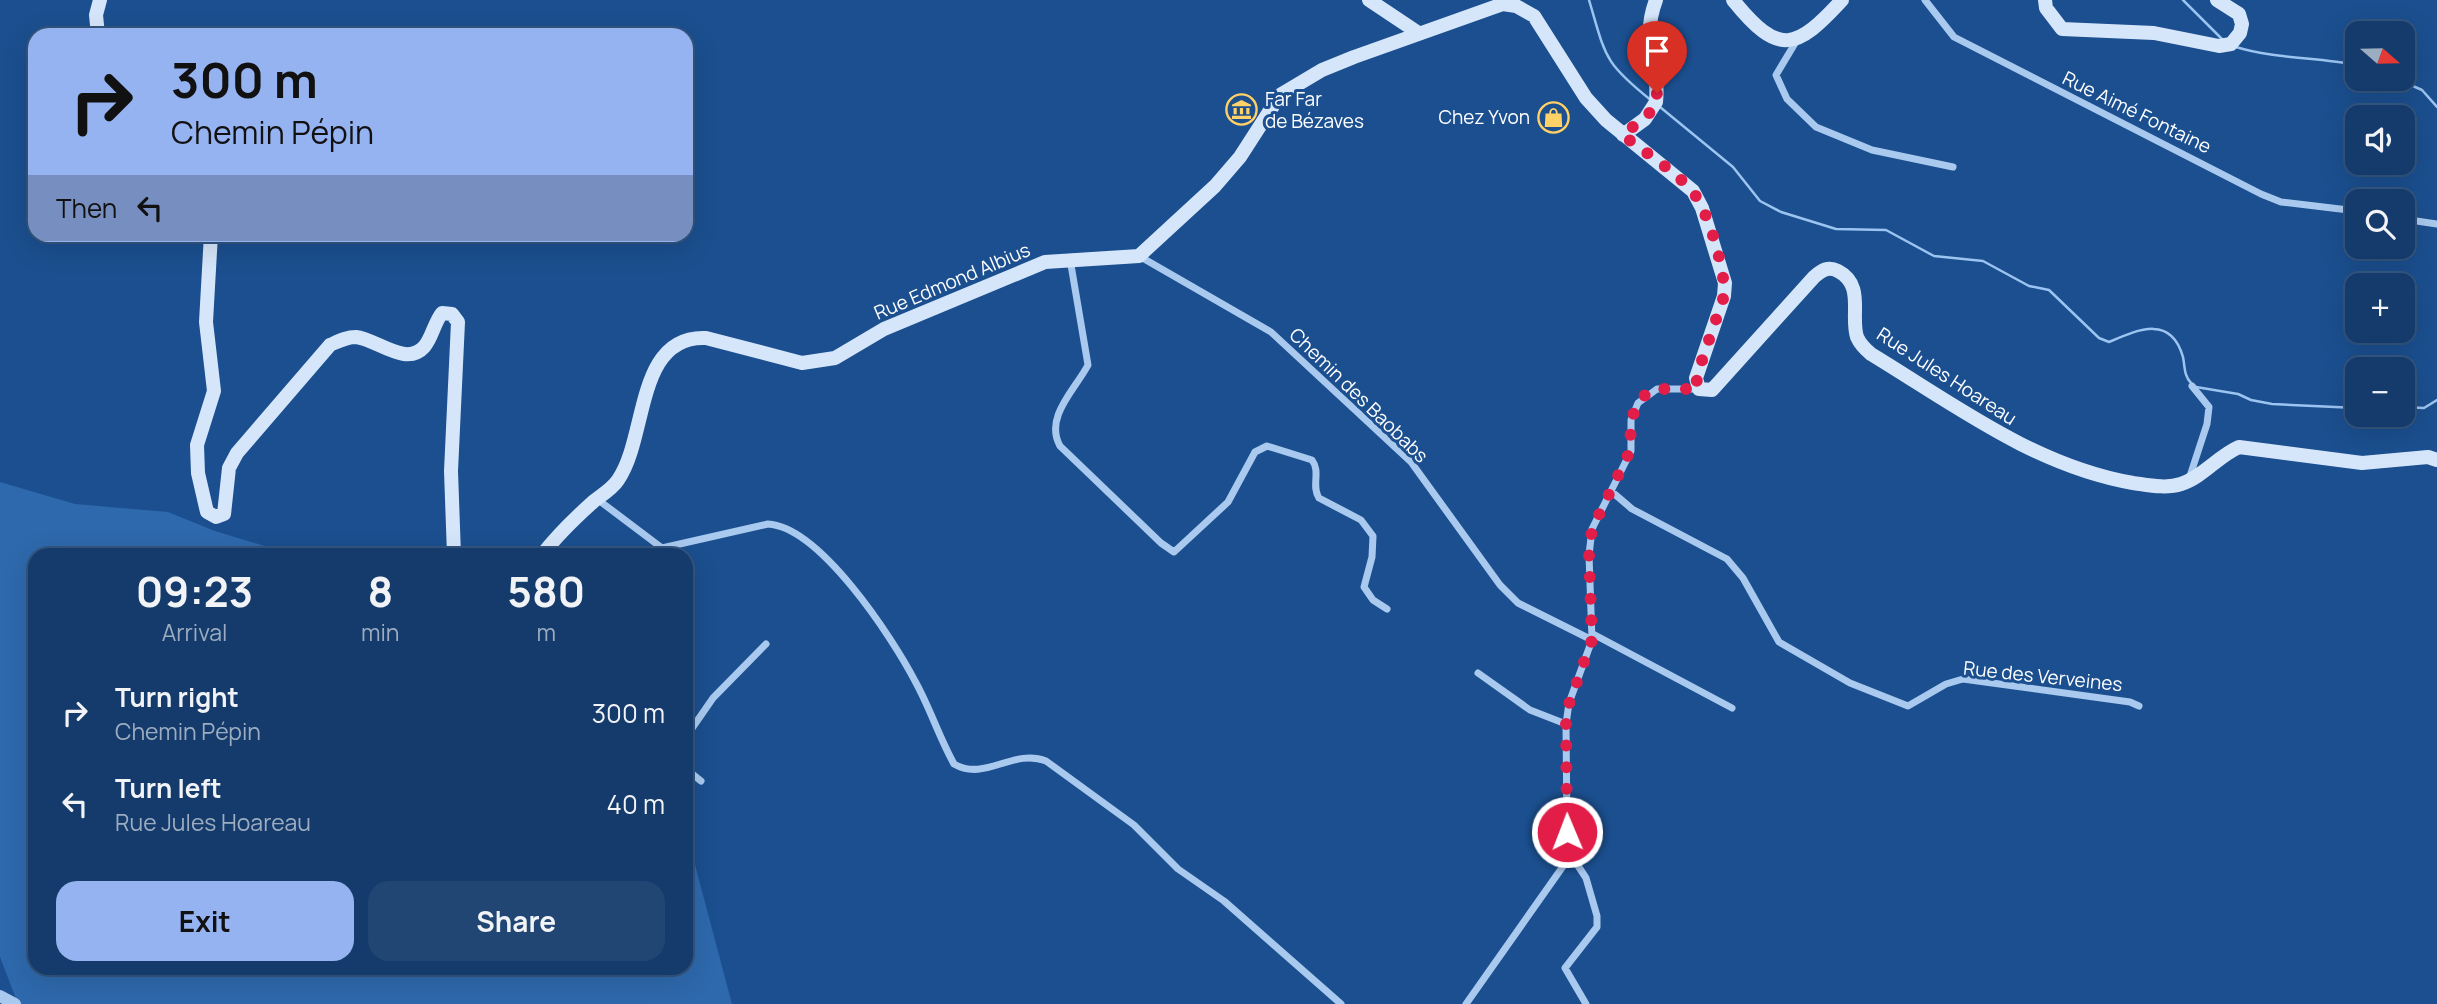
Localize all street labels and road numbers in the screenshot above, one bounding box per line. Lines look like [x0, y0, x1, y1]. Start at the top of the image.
street label: Rue Aimé Fontaine [2058, 65, 2216, 159]
street label: Rue Edmond Albius [870, 236, 1034, 326]
street label: Rue Jules Hoareau [1872, 321, 2022, 431]
street label: Chemin des Baobabs [1284, 322, 1434, 468]
street label: Rue des Verveines [1962, 655, 2124, 697]

